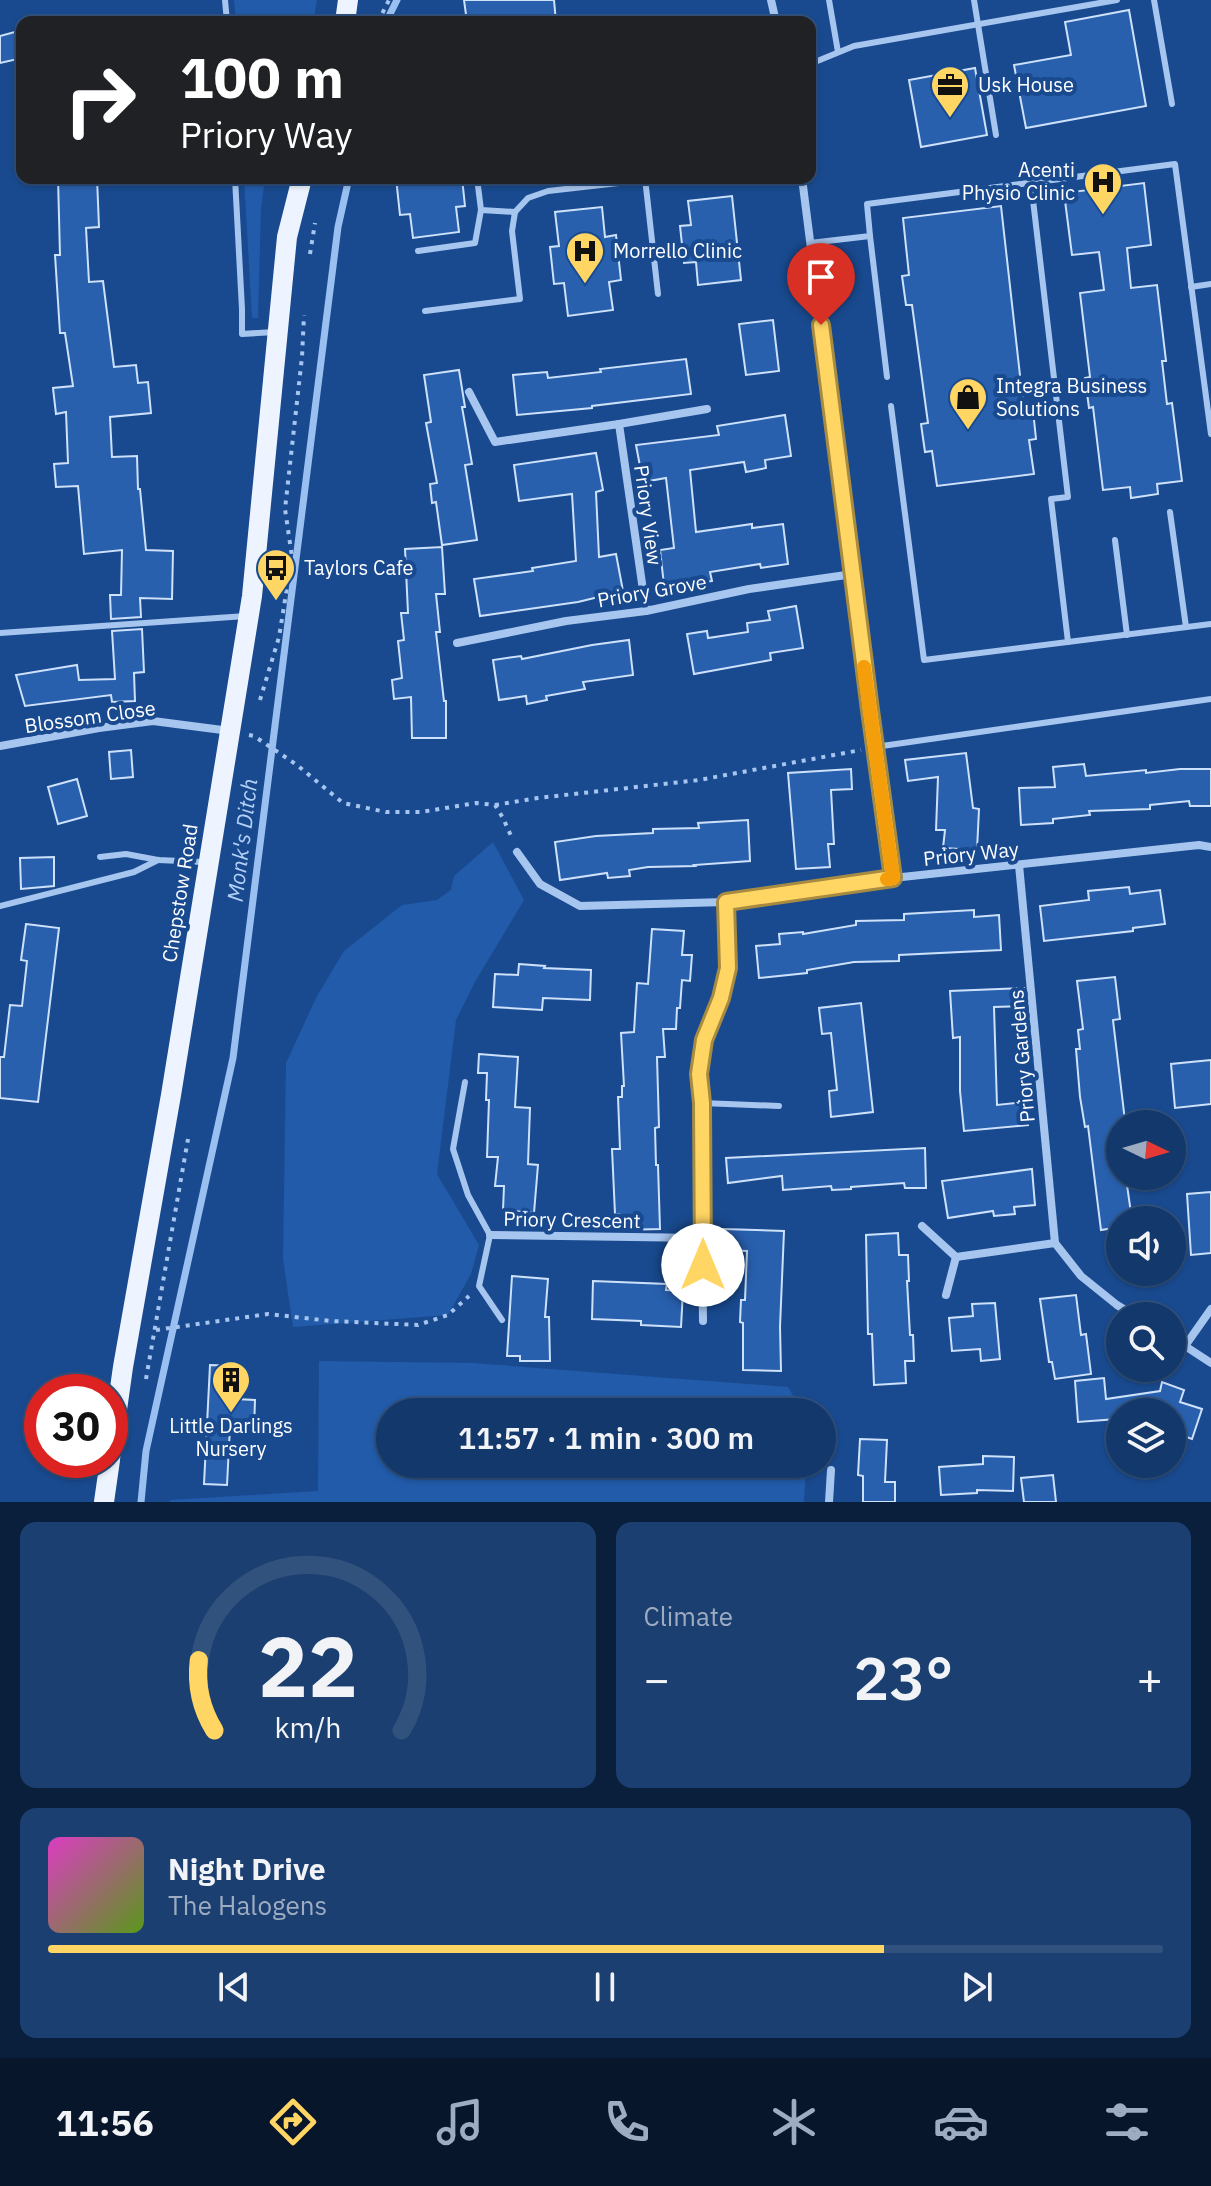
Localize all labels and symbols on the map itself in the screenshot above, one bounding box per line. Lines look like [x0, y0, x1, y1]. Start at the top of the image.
office icon: Usk House [929, 64, 971, 119]
place label: Usk House [978, 71, 1074, 98]
place label: Acenti Physio Clinic [962, 156, 1075, 206]
hospital icon: Acenti Physio Clinic [1082, 161, 1124, 216]
hospital icon: Morrello Clinic [564, 230, 606, 285]
place label: Morrello Clinic [613, 237, 742, 264]
pin [787, 243, 855, 325]
place label: Integra Business Solutions [996, 372, 1147, 422]
shop icon: Integra Business Solutions [947, 376, 989, 431]
street label: Priory View [628, 463, 669, 567]
bus stop icon: Taylors Cafe [255, 547, 297, 602]
place label: Taylors Cafe [304, 554, 414, 581]
street label: Priory Grove [595, 568, 709, 613]
street label: Blossom Close [23, 694, 157, 739]
water label: Monk's Ditch [220, 777, 263, 903]
street label: Chepstow Road [155, 822, 204, 964]
street label: Priory Way [922, 835, 1020, 872]
street label: Priory Gardens [1002, 989, 1041, 1124]
north arrow [1106, 1110, 1186, 1190]
street label: Priory Crescent [503, 1205, 641, 1234]
position arrow [661, 1223, 745, 1307]
building icon: Little Darlings Nursery [210, 1359, 252, 1414]
speed limit sign: 30 [24, 1374, 128, 1478]
place label: Little Darlings Nursery [169, 1412, 293, 1462]

